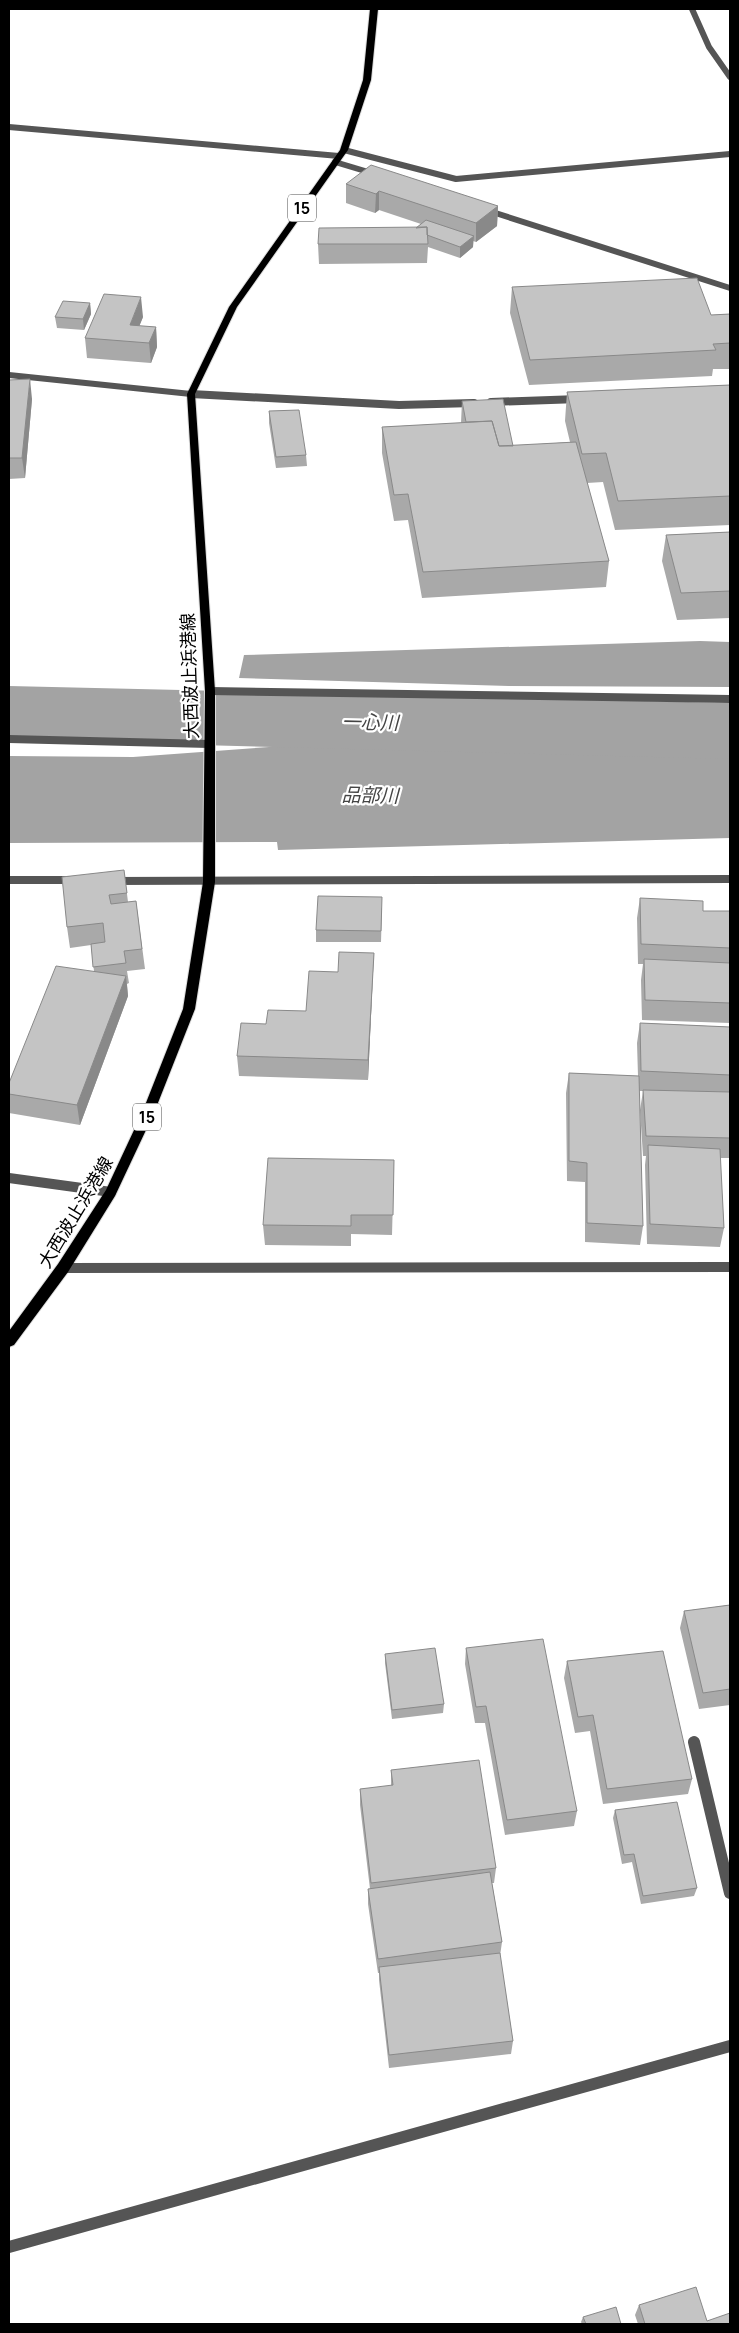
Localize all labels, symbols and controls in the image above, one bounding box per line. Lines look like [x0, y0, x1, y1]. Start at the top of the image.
road number: 15 [288, 194, 316, 222]
street label: 大西波止浜港線 [175, 613, 203, 739]
water label: 一心川 [341, 709, 401, 736]
water label: 品部川 [341, 782, 401, 809]
road number: 15 [133, 1104, 161, 1130]
street label: 大西波止浜港線 [32, 1152, 118, 1272]

